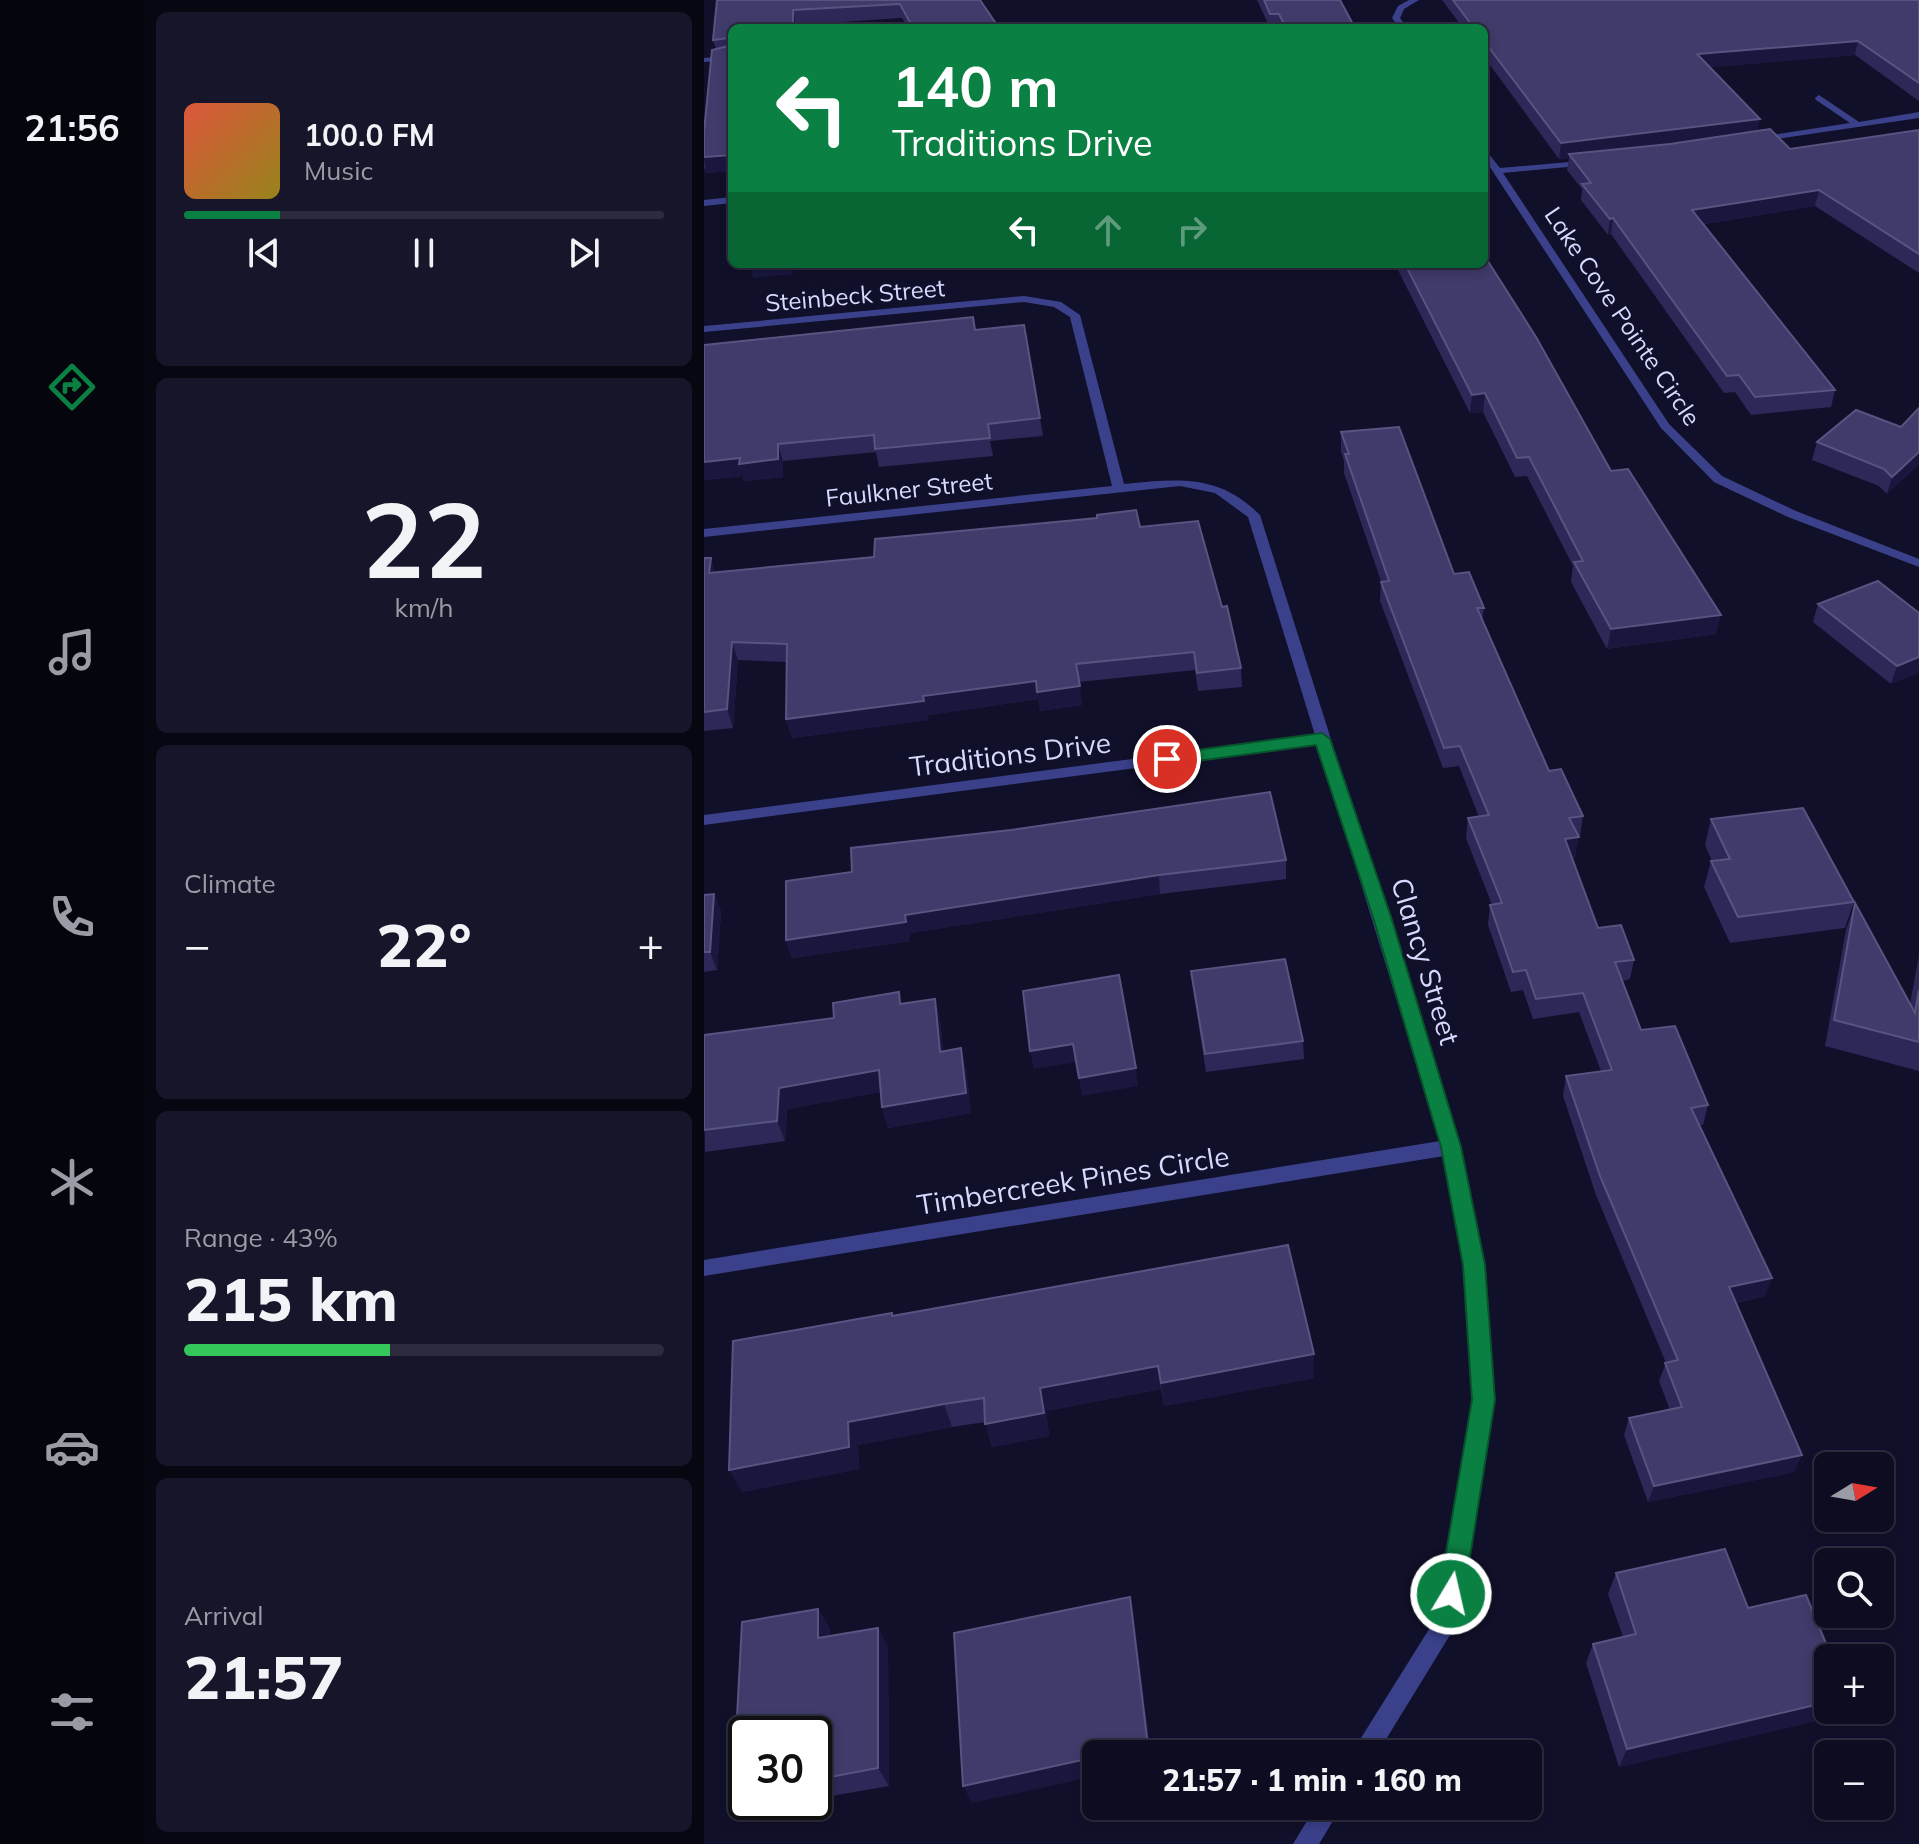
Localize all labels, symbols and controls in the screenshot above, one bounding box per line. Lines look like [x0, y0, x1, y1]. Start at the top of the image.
text: 140 m [892, 51, 1059, 121]
icon: left [760, 56, 864, 160]
text: 21:56 [24, 105, 120, 150]
text: 100.0 FM [304, 116, 435, 154]
text: Traditions Drive [892, 120, 1153, 165]
text: Music [304, 154, 373, 187]
street label: Lake Cove Pointe Circle [1539, 201, 1707, 431]
icon: left [1002, 208, 1046, 252]
icon: ahead [1086, 208, 1130, 252]
icon: right [1170, 208, 1214, 252]
icon: previous [242, 231, 286, 275]
icon: pause [402, 231, 446, 275]
icon: next [562, 231, 606, 275]
street label: Steinbeck Street [764, 272, 946, 318]
icon: directions [44, 359, 100, 415]
street label: Faulkner Street [824, 465, 994, 513]
text: 22 [362, 473, 486, 604]
text: km/h [395, 591, 453, 624]
icon: music [44, 624, 100, 680]
street label: Traditions Drive [907, 724, 1113, 784]
pin [1133, 725, 1201, 793]
icon: arrive [1145, 737, 1189, 781]
text: Climate [184, 867, 276, 900]
street label: Clancy Street [1384, 873, 1468, 1049]
icon: phone [44, 889, 100, 945]
text: 22° [376, 907, 472, 982]
text: − [184, 917, 210, 972]
text: + [638, 917, 664, 972]
street label: Timbercreek Pines Circle [914, 1138, 1232, 1222]
icon: climate [44, 1154, 100, 1210]
text: Range · 43% [184, 1221, 338, 1254]
text: 215 km [184, 1261, 398, 1336]
icon: car [44, 1419, 100, 1475]
north arrow [1814, 1452, 1894, 1532]
map controls [1814, 1452, 1894, 1820]
button: search [1814, 1548, 1894, 1628]
position arrow [1409, 1552, 1493, 1636]
text: Arrival [184, 1599, 264, 1632]
text: 21:57 [184, 1639, 344, 1714]
button: + [1814, 1644, 1894, 1724]
icon: filters [44, 1684, 100, 1740]
speed limit sign: 30 [728, 1716, 832, 1820]
button: − [1814, 1740, 1894, 1820]
text: 21:57 · 1 min · 160 m [1162, 1761, 1462, 1799]

